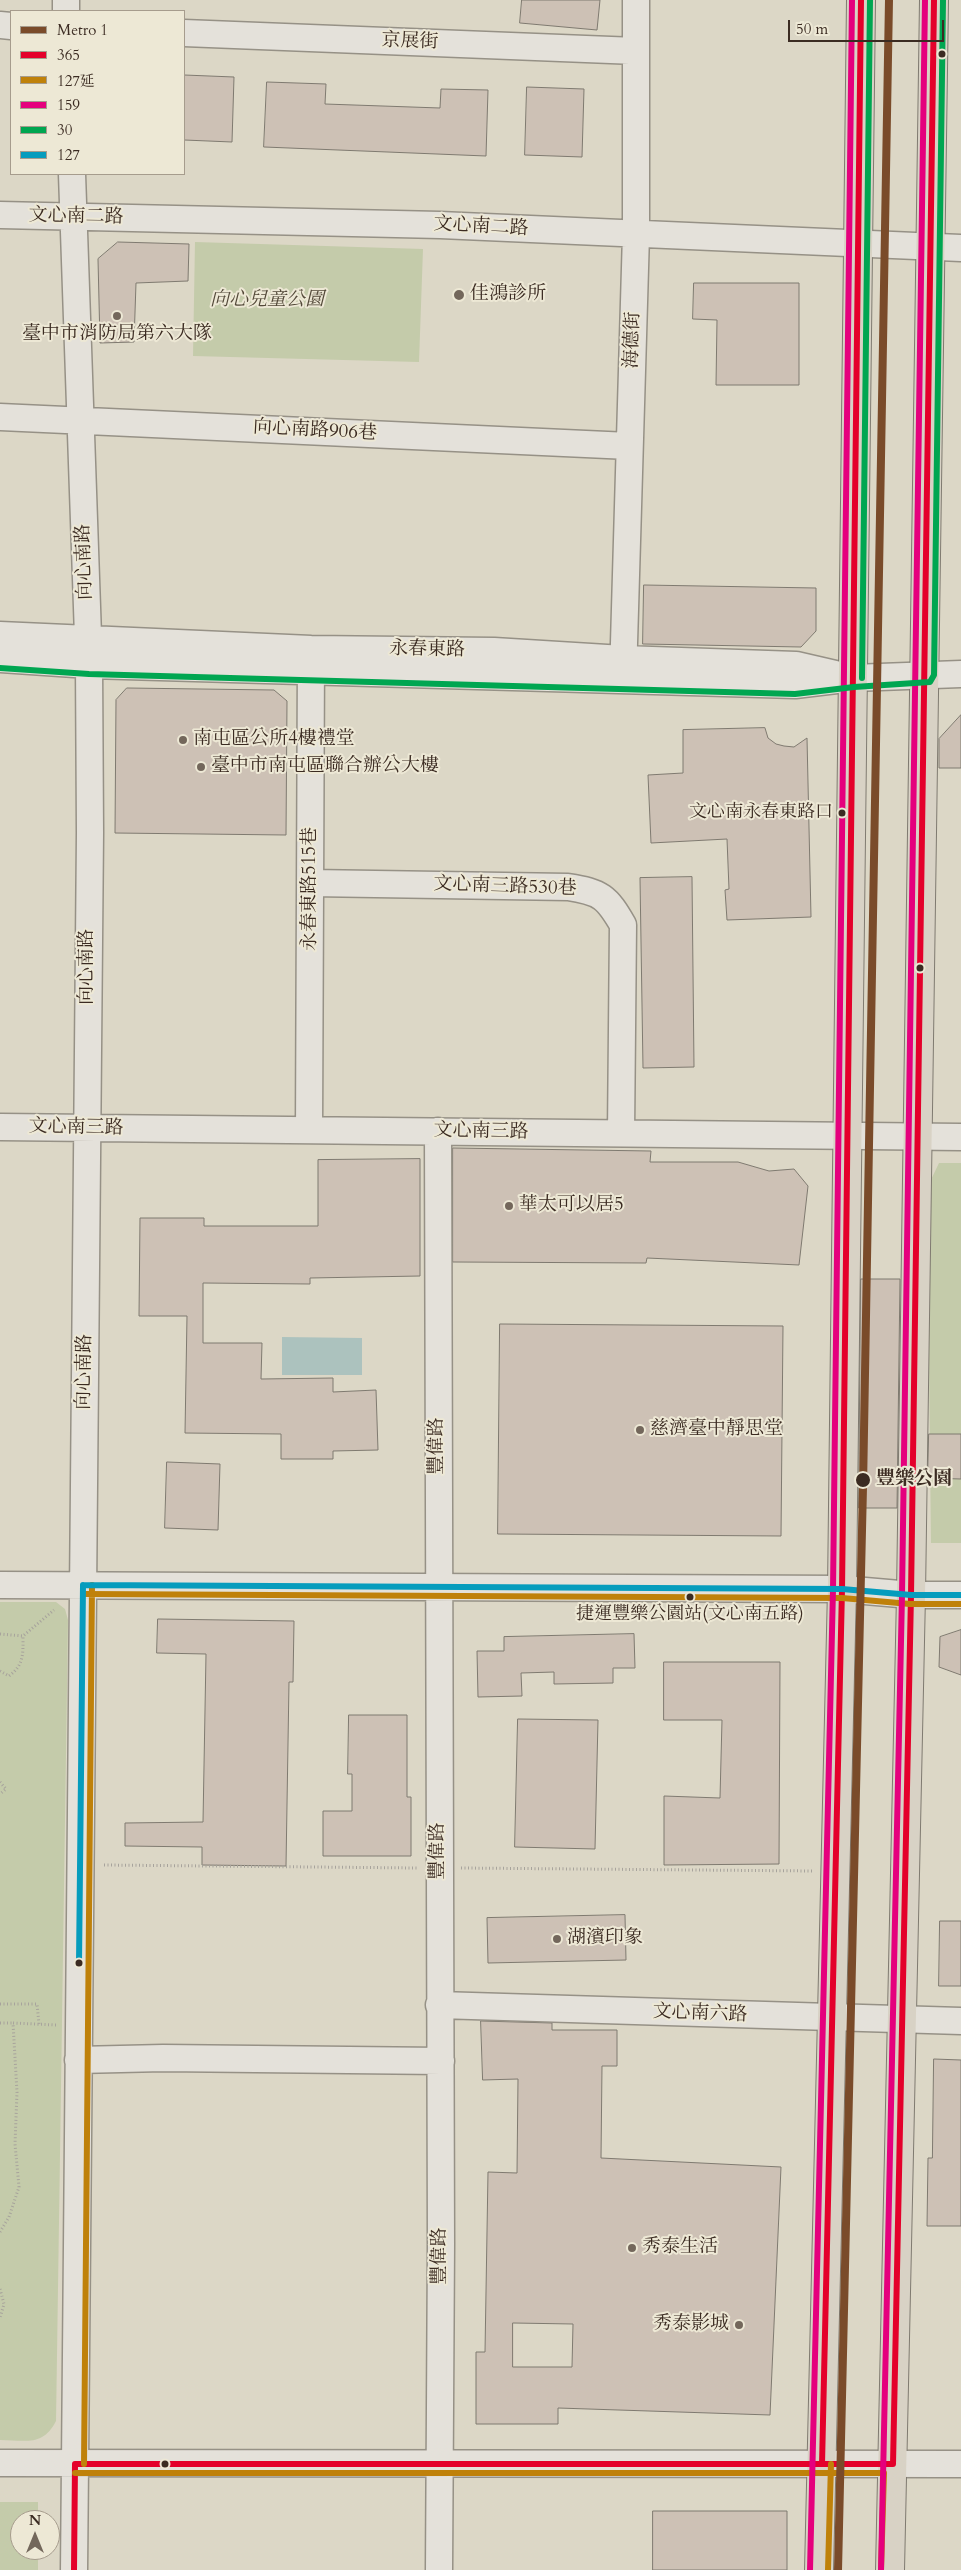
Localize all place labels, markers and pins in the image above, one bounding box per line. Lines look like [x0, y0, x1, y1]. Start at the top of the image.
unlabelled marker [937, 49, 947, 59]
place label: 佳鴻診所 [470, 284, 546, 306]
marker: 佳鴻診所 [452, 288, 466, 302]
marker: 臺中市消防局第六大隊 [111, 310, 123, 322]
place label: 臺中市消防局第六大隊 [22, 324, 212, 346]
place label: 南屯區公所4樓禮堂 [193, 729, 355, 751]
marker: 南屯區公所4樓禮堂 [177, 734, 189, 746]
place label: 臺中市南屯區聯合辦公大樓 [211, 756, 439, 778]
marker: 臺中市南屯區聯合辦公大樓 [195, 761, 207, 773]
place label: 文心南永春東路口 [689, 802, 833, 824]
marker: 文心南永春東路口 [837, 808, 847, 818]
unlabelled marker [915, 963, 925, 973]
place label: 華太可以居5 [519, 1195, 624, 1217]
marker: 華太可以居5 [503, 1200, 515, 1212]
place label: 慈濟臺中靜思堂 [650, 1419, 783, 1441]
marker: 慈濟臺中靜思堂 [634, 1424, 646, 1436]
place label: 豐樂公園 [876, 1469, 952, 1491]
marker: 豐樂公園 [854, 1471, 872, 1489]
marker: 捷運豐樂公園站(文心南五路) [685, 1592, 695, 1602]
place label: 捷運豐樂公園站(文心南五路) [576, 1604, 804, 1626]
place label: 湖濱印象 [567, 1928, 643, 1950]
marker: 湖濱印象 [551, 1933, 563, 1945]
unlabelled marker [74, 1958, 84, 1968]
place label: 秀泰生活 [642, 2237, 718, 2259]
marker: 秀泰生活 [626, 2242, 638, 2254]
place label: 秀泰影城 [653, 2314, 729, 2336]
marker: 秀泰影城 [733, 2319, 745, 2331]
unlabelled marker [160, 2459, 170, 2469]

